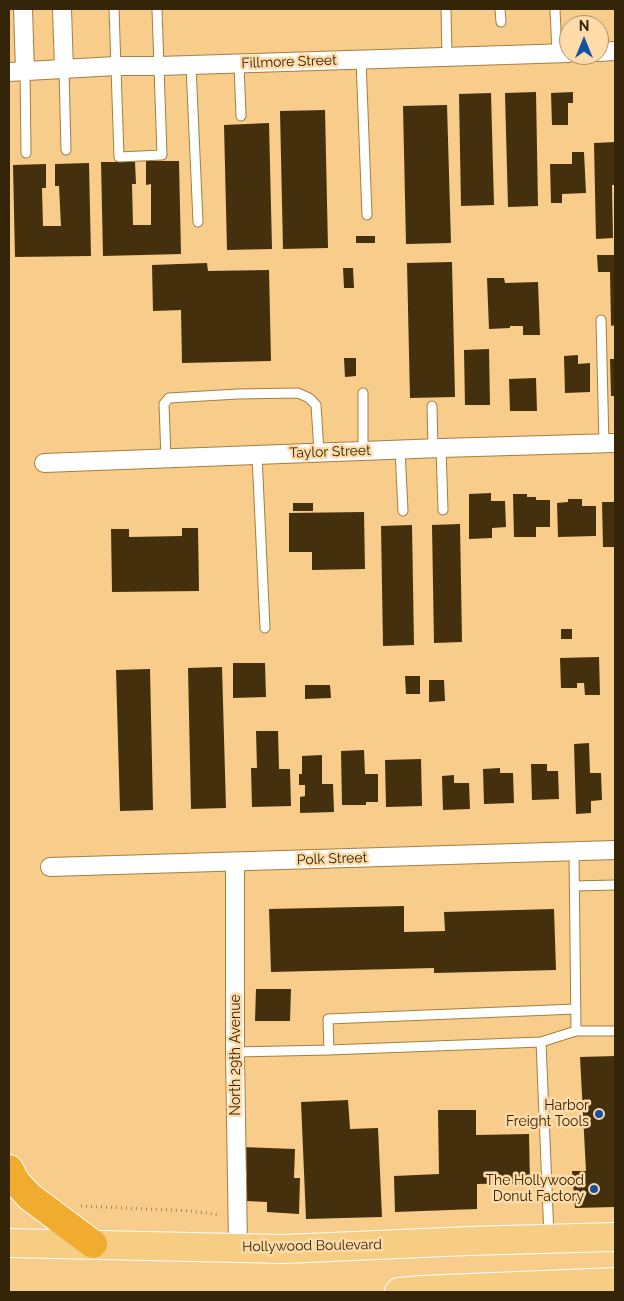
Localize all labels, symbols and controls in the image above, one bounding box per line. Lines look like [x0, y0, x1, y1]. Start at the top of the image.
north arrow [559, 15, 609, 65]
text: N [579, 18, 589, 34]
street label: Fillmore Street [241, 52, 337, 72]
street label: Taylor Street [289, 442, 371, 462]
street label: Polk Street [296, 849, 368, 869]
street label: North 29th Avenue [228, 994, 244, 1116]
place label: Harbor Freight Tools [506, 1098, 589, 1130]
marker: Harbor Freight Tools [593, 1108, 605, 1120]
place label: The Hollywood Donut Factory [486, 1173, 584, 1206]
marker: The Hollywood Donut Factory [588, 1183, 600, 1195]
street label: Hollywood Boulevard [242, 1236, 382, 1256]

